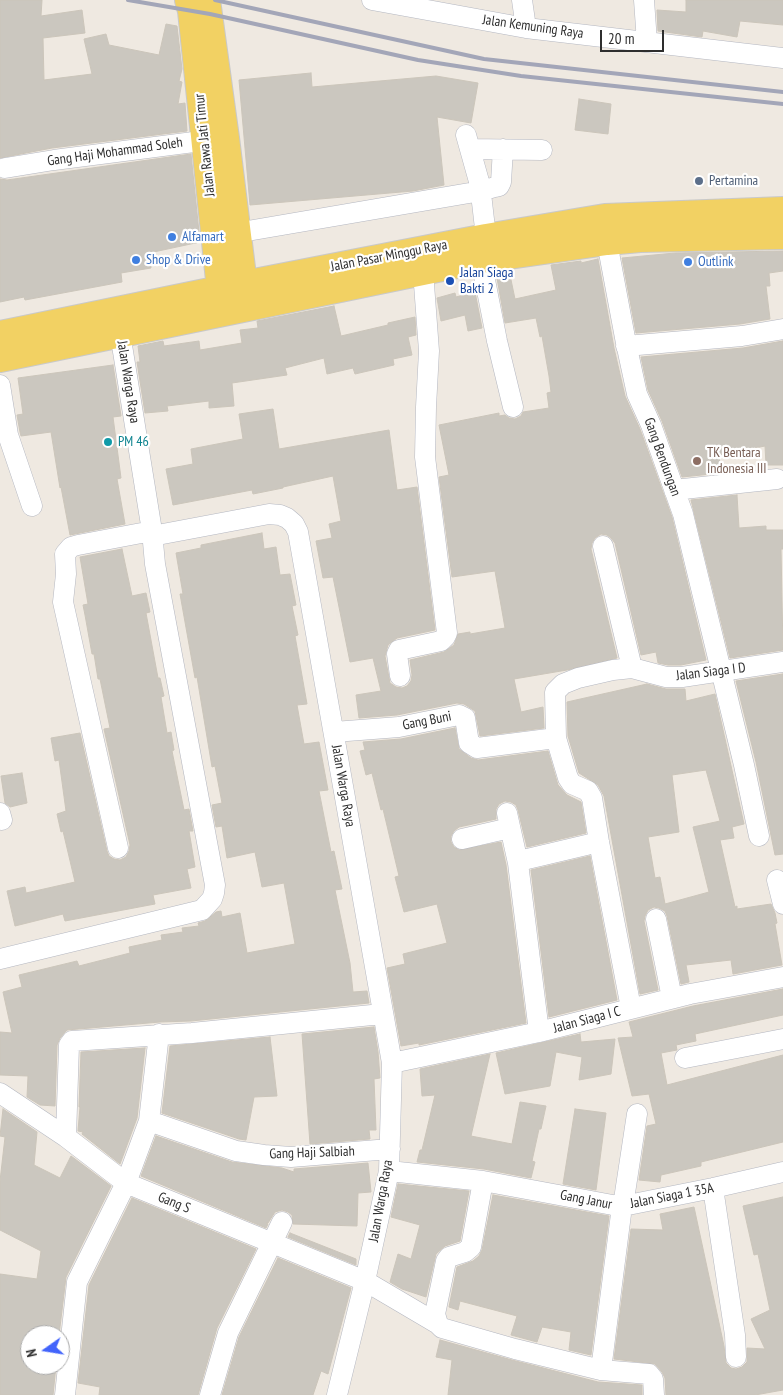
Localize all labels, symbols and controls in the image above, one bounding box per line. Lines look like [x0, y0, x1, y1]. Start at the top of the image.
street label: Jalan Kemuning Raya [481, 12, 585, 42]
scale bar [603, 20, 667, 52]
text: 20 m [608, 29, 634, 48]
street label: Jalan Rawa Jati Timur [191, 93, 219, 197]
street label: Gang Haji Mohammad Soleh [46, 134, 184, 170]
place label: Pertamina [709, 173, 758, 189]
marker: Pertamina [693, 175, 705, 187]
place label: Alfamart [182, 229, 224, 245]
marker: Alfamart [166, 231, 178, 243]
street label: Jalan Pasar Minggu Raya [329, 236, 449, 276]
place label: Shop & Drive [146, 252, 211, 268]
marker: Shop & Drive [130, 254, 142, 266]
place label: Outlink [698, 254, 733, 270]
marker: Outlink [682, 256, 694, 268]
place label: Jalan Siaga Bakti 2 [460, 265, 513, 298]
marker: Jalan Siaga Bakti 2 [444, 275, 456, 287]
street label: Jalan Warga Raya [113, 340, 143, 424]
street label: Gang Bendungan [640, 415, 684, 499]
place label: PM 46 [118, 434, 149, 450]
marker: PM 46 [102, 436, 114, 448]
place label: TK Bentara Indonesia III [707, 445, 767, 478]
marker: TK Bentara Indonesia III [691, 455, 703, 467]
street label: Jalan Siaga I D [675, 659, 747, 685]
street label: Gang Buni [401, 708, 453, 734]
street label: Jalan Warga Raya [328, 744, 358, 828]
street label: Jalan Siaga I C [552, 1003, 622, 1037]
street label: Gang Haji Salbiah [269, 1143, 355, 1163]
street label: Jalan Warga Raya [366, 1159, 396, 1243]
street label: Jalan Siaga 1 35A [629, 1180, 715, 1212]
street label: Gang Janur [559, 1187, 613, 1213]
street label: Gang S [155, 1189, 193, 1217]
north arrow [20, 1325, 70, 1375]
text: N [22, 1347, 41, 1359]

